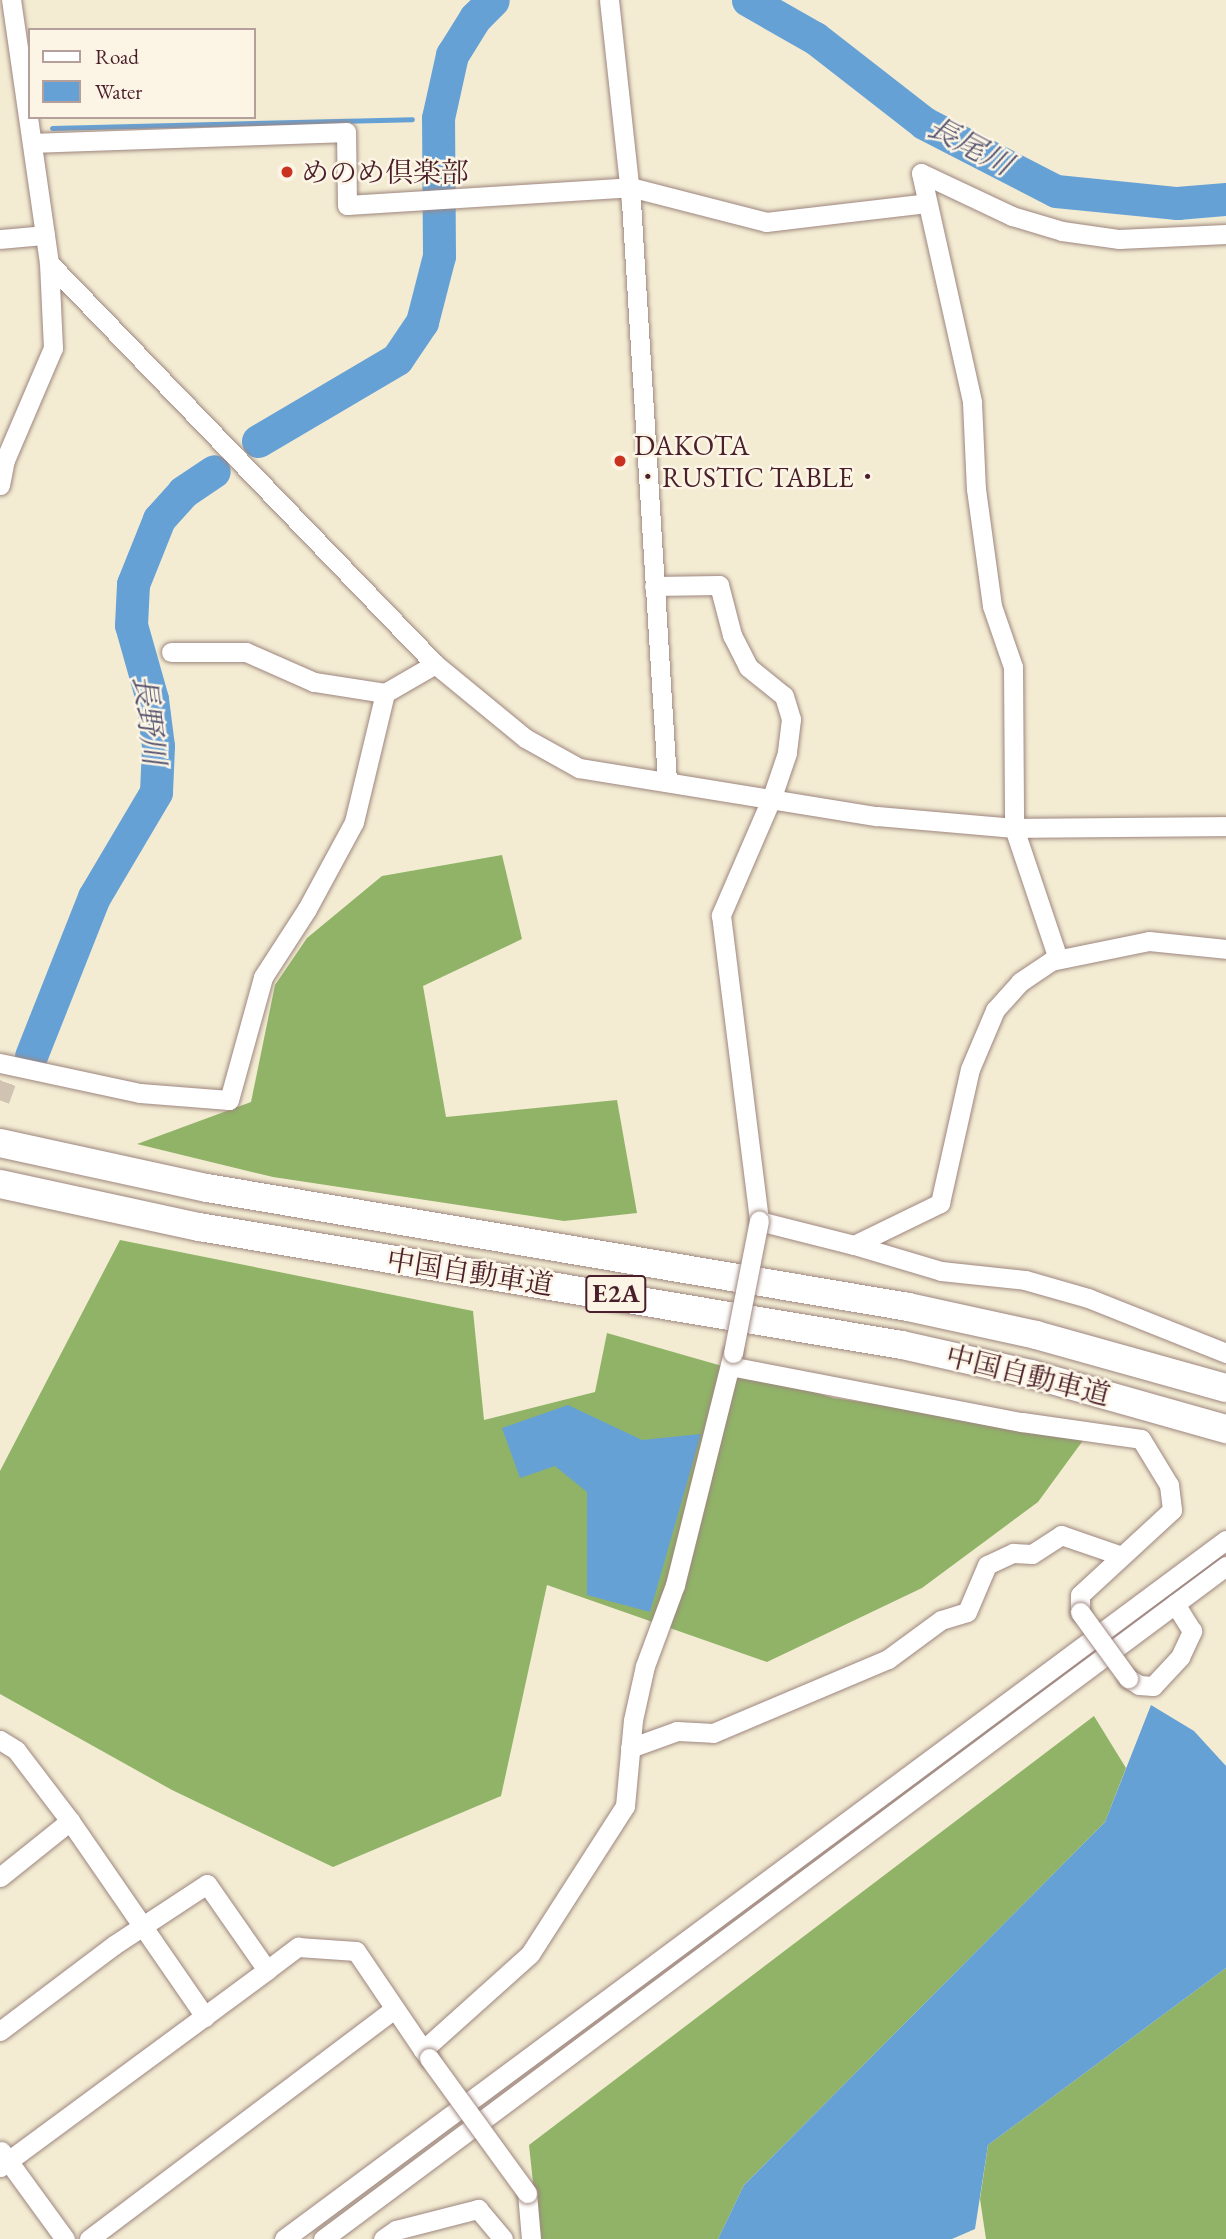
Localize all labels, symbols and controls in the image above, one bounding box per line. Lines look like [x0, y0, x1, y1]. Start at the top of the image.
legend [28, 28, 256, 119]
text: Road [95, 43, 139, 70]
text: Water [95, 78, 142, 105]
water label: 長尾川 [922, 109, 1018, 183]
place label: めのめ倶楽部 [301, 155, 469, 189]
marker: めのめ倶楽部 [279, 164, 295, 180]
place label: DAKOTA ・RUSTIC TABLE・ [634, 428, 882, 494]
marker: DAKOTA ・RUSTIC TABLE・ [612, 453, 628, 469]
water label: 長野川 [126, 673, 172, 767]
street label: 中国自動車道 [384, 1242, 556, 1302]
road number: E2A [584, 1272, 648, 1316]
street label: 中国自動車道 [942, 1338, 1114, 1412]

